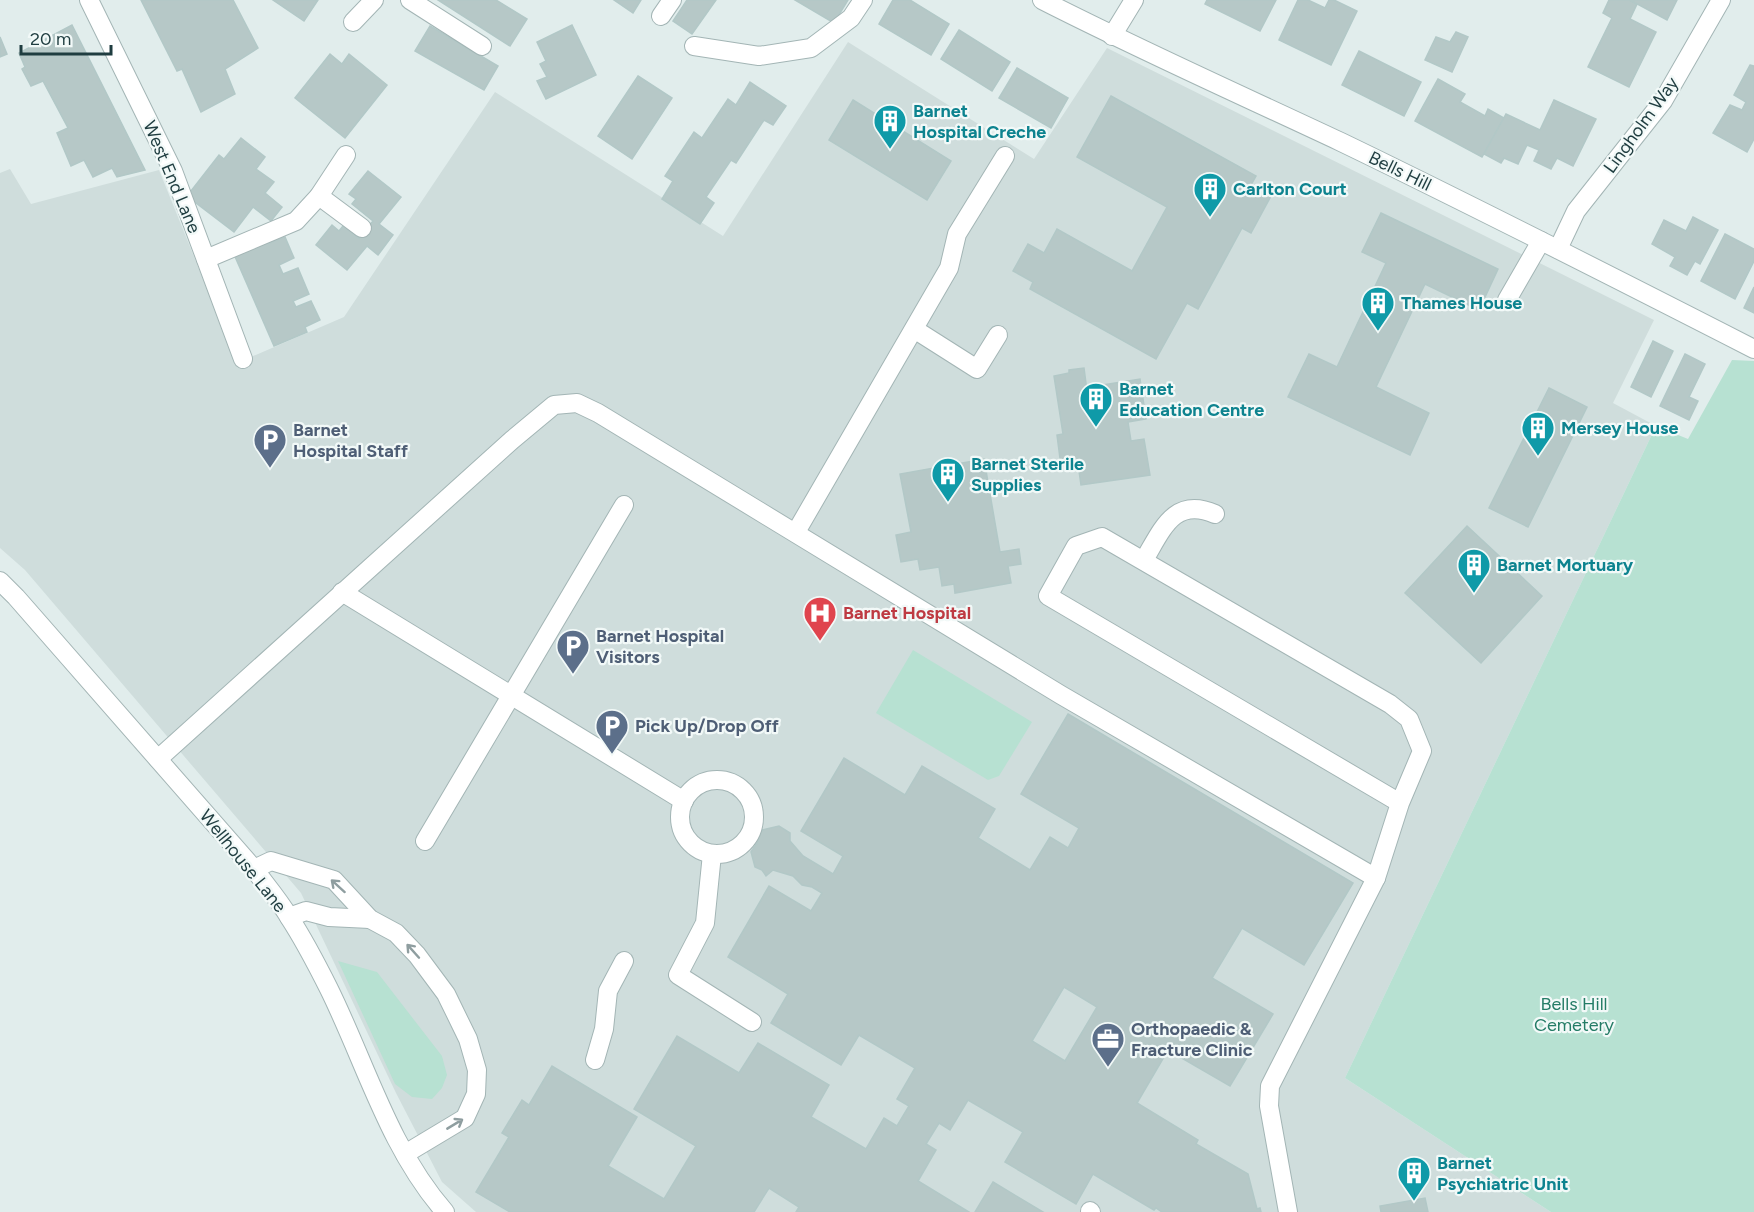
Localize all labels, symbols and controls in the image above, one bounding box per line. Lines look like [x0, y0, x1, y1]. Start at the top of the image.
scale bar [21, 18, 111, 56]
text: 20 m [30, 28, 71, 50]
street label: Lingholm Way [1599, 72, 1684, 177]
place label: Barnet Hospital Creche [913, 100, 1046, 143]
building icon: Barnet Hospital Creche [872, 103, 908, 150]
street label: West End Lane [138, 117, 206, 237]
street label: Bells Hill [1365, 146, 1435, 196]
building icon: Carlton Court [1192, 171, 1228, 218]
place label: Carlton Court [1233, 178, 1347, 200]
building icon: Thames House [1360, 285, 1396, 332]
place label: Thames House [1401, 292, 1522, 314]
place label: Barnet Education Centre [1119, 378, 1264, 421]
building icon: Barnet Education Centre [1078, 381, 1114, 428]
building icon: Mersey House [1520, 410, 1556, 457]
place label: Mersey House [1561, 417, 1678, 439]
place label: Barnet Hospital Staff [293, 419, 409, 462]
parking icon: Barnet Hospital Staff [252, 422, 288, 469]
place label: Barnet Sterile Supplies [971, 453, 1084, 496]
building icon: Barnet Sterile Supplies [930, 456, 966, 503]
building icon: Barnet Mortuary [1456, 547, 1492, 594]
place label: Barnet Mortuary [1497, 554, 1634, 576]
hospital icon: Barnet Hospital [802, 595, 838, 642]
place label: Barnet Hospital [843, 602, 971, 624]
place label: Barnet Hospital Visitors [596, 625, 724, 668]
parking icon: Barnet Hospital Visitors [555, 628, 591, 675]
parking icon: Pick Up/Drop Off [594, 708, 630, 755]
place label: Pick Up/Drop Off [635, 715, 780, 737]
street label: Wellhouse Lane [195, 805, 291, 917]
one-way arrow [331, 879, 346, 893]
one-way arrow [406, 944, 420, 959]
park label: Bells Hill Cemetery [1534, 993, 1615, 1036]
place label: Orthopaedic & Fracture Clinic [1131, 1018, 1253, 1061]
office icon: Orthopaedic & Fracture Clinic [1090, 1021, 1126, 1068]
one-way arrow [446, 1118, 463, 1130]
place label: Barnet Psychiatric Unit [1437, 1152, 1568, 1195]
building icon: Barnet Psychiatric Unit [1396, 1155, 1432, 1202]

